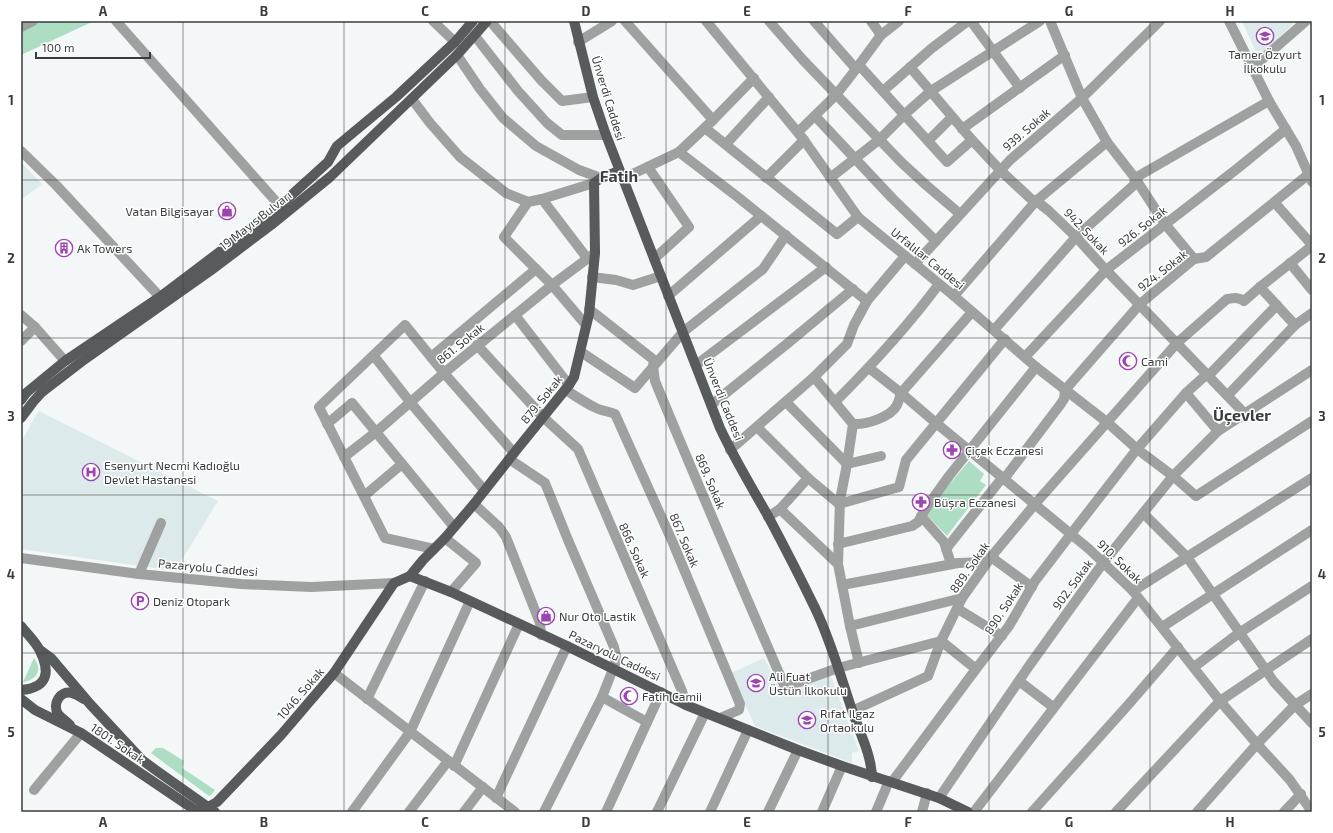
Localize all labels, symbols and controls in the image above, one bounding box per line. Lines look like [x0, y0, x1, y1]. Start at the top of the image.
text: A [99, 3, 108, 19]
text: B [260, 3, 268, 19]
text: C [421, 3, 429, 19]
text: D [582, 3, 591, 19]
text: E [743, 3, 751, 19]
text: F [904, 3, 912, 19]
text: G [1065, 3, 1073, 19]
text: H [1226, 3, 1235, 19]
school or university icon: Tamer Özyurt İlkokulu [1255, 26, 1275, 46]
scale bar [36, 34, 150, 60]
text: 100 m [42, 40, 74, 54]
place label: Tamer Özyurt İlkokulu [1228, 47, 1302, 75]
street label: Ünverdi Caddesi [589, 54, 629, 142]
text: 1 [8, 92, 14, 108]
text: 1 [1319, 92, 1325, 108]
street label: 939. Sokak [999, 105, 1053, 153]
district label: Fatih [600, 166, 638, 185]
street label: 19 Mayıs Bulvarı [216, 187, 294, 253]
shop icon: Vatan Bilgisayar [217, 201, 237, 221]
street label: 926. Sokak [1115, 203, 1169, 249]
place label: Vatan Bilgisayar [126, 204, 214, 218]
street label: 942. Sokak [1062, 205, 1112, 257]
street label: Urfalılar Caddesi [888, 224, 968, 292]
building icon: Ak Towers [54, 238, 74, 258]
place label: Ak Towers [77, 241, 132, 255]
street label: 924. Sokak [1135, 246, 1189, 294]
text: 2 [7, 250, 15, 266]
text: 2 [1318, 250, 1326, 266]
street label: 861. Sokak [434, 320, 486, 366]
mosque icon: Cami [1118, 351, 1138, 371]
place label: Cami [1141, 354, 1168, 368]
street label: Ünverdi Caddesi [701, 356, 747, 442]
street label: 879. Sokak [517, 372, 565, 426]
district label: Üçevler [1213, 405, 1271, 426]
text: 3 [7, 408, 15, 424]
text: 3 [1318, 408, 1326, 424]
pharmacy icon: Çiçek Eczanesi [942, 440, 962, 460]
place label: Çiçek Eczanesi [965, 443, 1044, 458]
street label: 869. Sokak [693, 451, 729, 511]
place label: Esenyurt Necmi Kadıoğlu Devlet Hastanesi [104, 458, 240, 486]
hospital icon: Esenyurt Necmi Kadıoğlu Devlet Hastanesi [81, 462, 101, 482]
pharmacy icon: Büşra Eczanesi [911, 492, 931, 512]
place label: Büşra Eczanesi [934, 495, 1016, 510]
street label: 867. Sokak [667, 511, 703, 569]
street label: 866. Sokak [617, 520, 653, 580]
street label: 910. Sokak [1095, 536, 1145, 586]
street label: 889. Sokak [946, 539, 992, 595]
street label: Pazaryolu Caddesi [158, 556, 258, 578]
street label: 902. Sokak [1049, 556, 1095, 612]
text: 4 [7, 566, 15, 582]
text: 4 [1318, 566, 1326, 582]
street label: 890. Sokak [981, 579, 1025, 637]
parking icon: Deniz Otopark [130, 591, 150, 611]
place label: Deniz Otopark [153, 594, 230, 608]
shop icon: Nur Oto Lastik [536, 606, 556, 626]
place label: Nur Oto Lastik [559, 609, 636, 623]
street label: Pazaryolu Caddesi [567, 627, 663, 683]
street label: 1046. Sokak [274, 664, 326, 722]
place label: Ali Fuat Üstün İlkokulu [769, 669, 847, 697]
school or university icon: Ali Fuat Üstün İlkokulu [746, 673, 766, 693]
mosque icon: Fatih Camii [619, 686, 639, 706]
place label: Fatih Camii [642, 689, 702, 703]
place label: Rıfat Ilgaz Ortaokulu [820, 706, 875, 734]
school or university icon: Rıfat Ilgaz Ortaokulu [797, 710, 817, 730]
street label: 1801. Sokak [88, 720, 148, 766]
text: 5 [7, 724, 15, 740]
text: 5 [1318, 724, 1326, 740]
text: A [99, 814, 108, 830]
text: B [260, 814, 268, 830]
text: C [421, 814, 429, 830]
text: D [582, 814, 591, 830]
text: E [743, 814, 751, 830]
text: F [904, 814, 912, 830]
text: G [1065, 814, 1073, 830]
text: H [1226, 814, 1235, 830]

